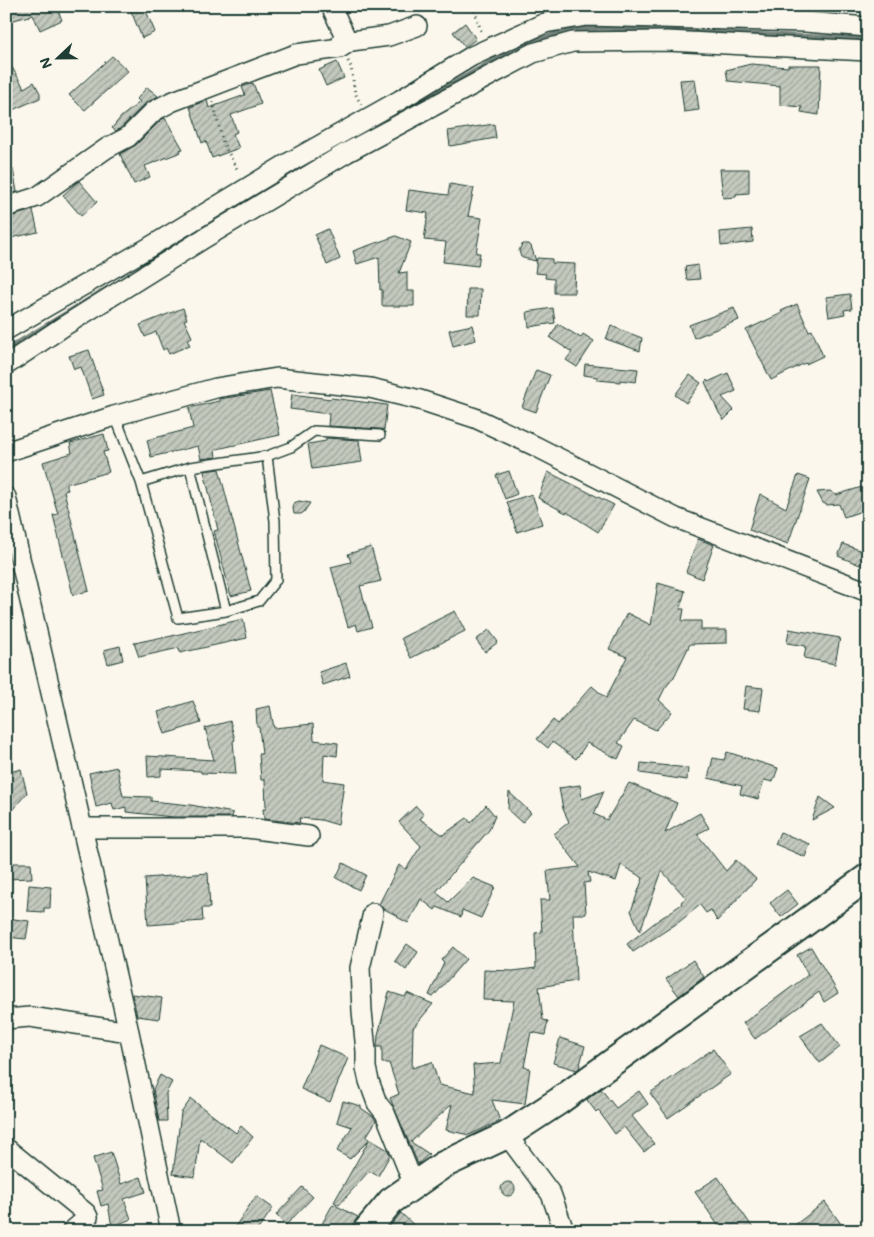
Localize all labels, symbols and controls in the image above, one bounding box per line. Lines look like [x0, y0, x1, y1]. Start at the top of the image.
north arrow [32, 32, 82, 82]
text: N [35, 55, 56, 72]

